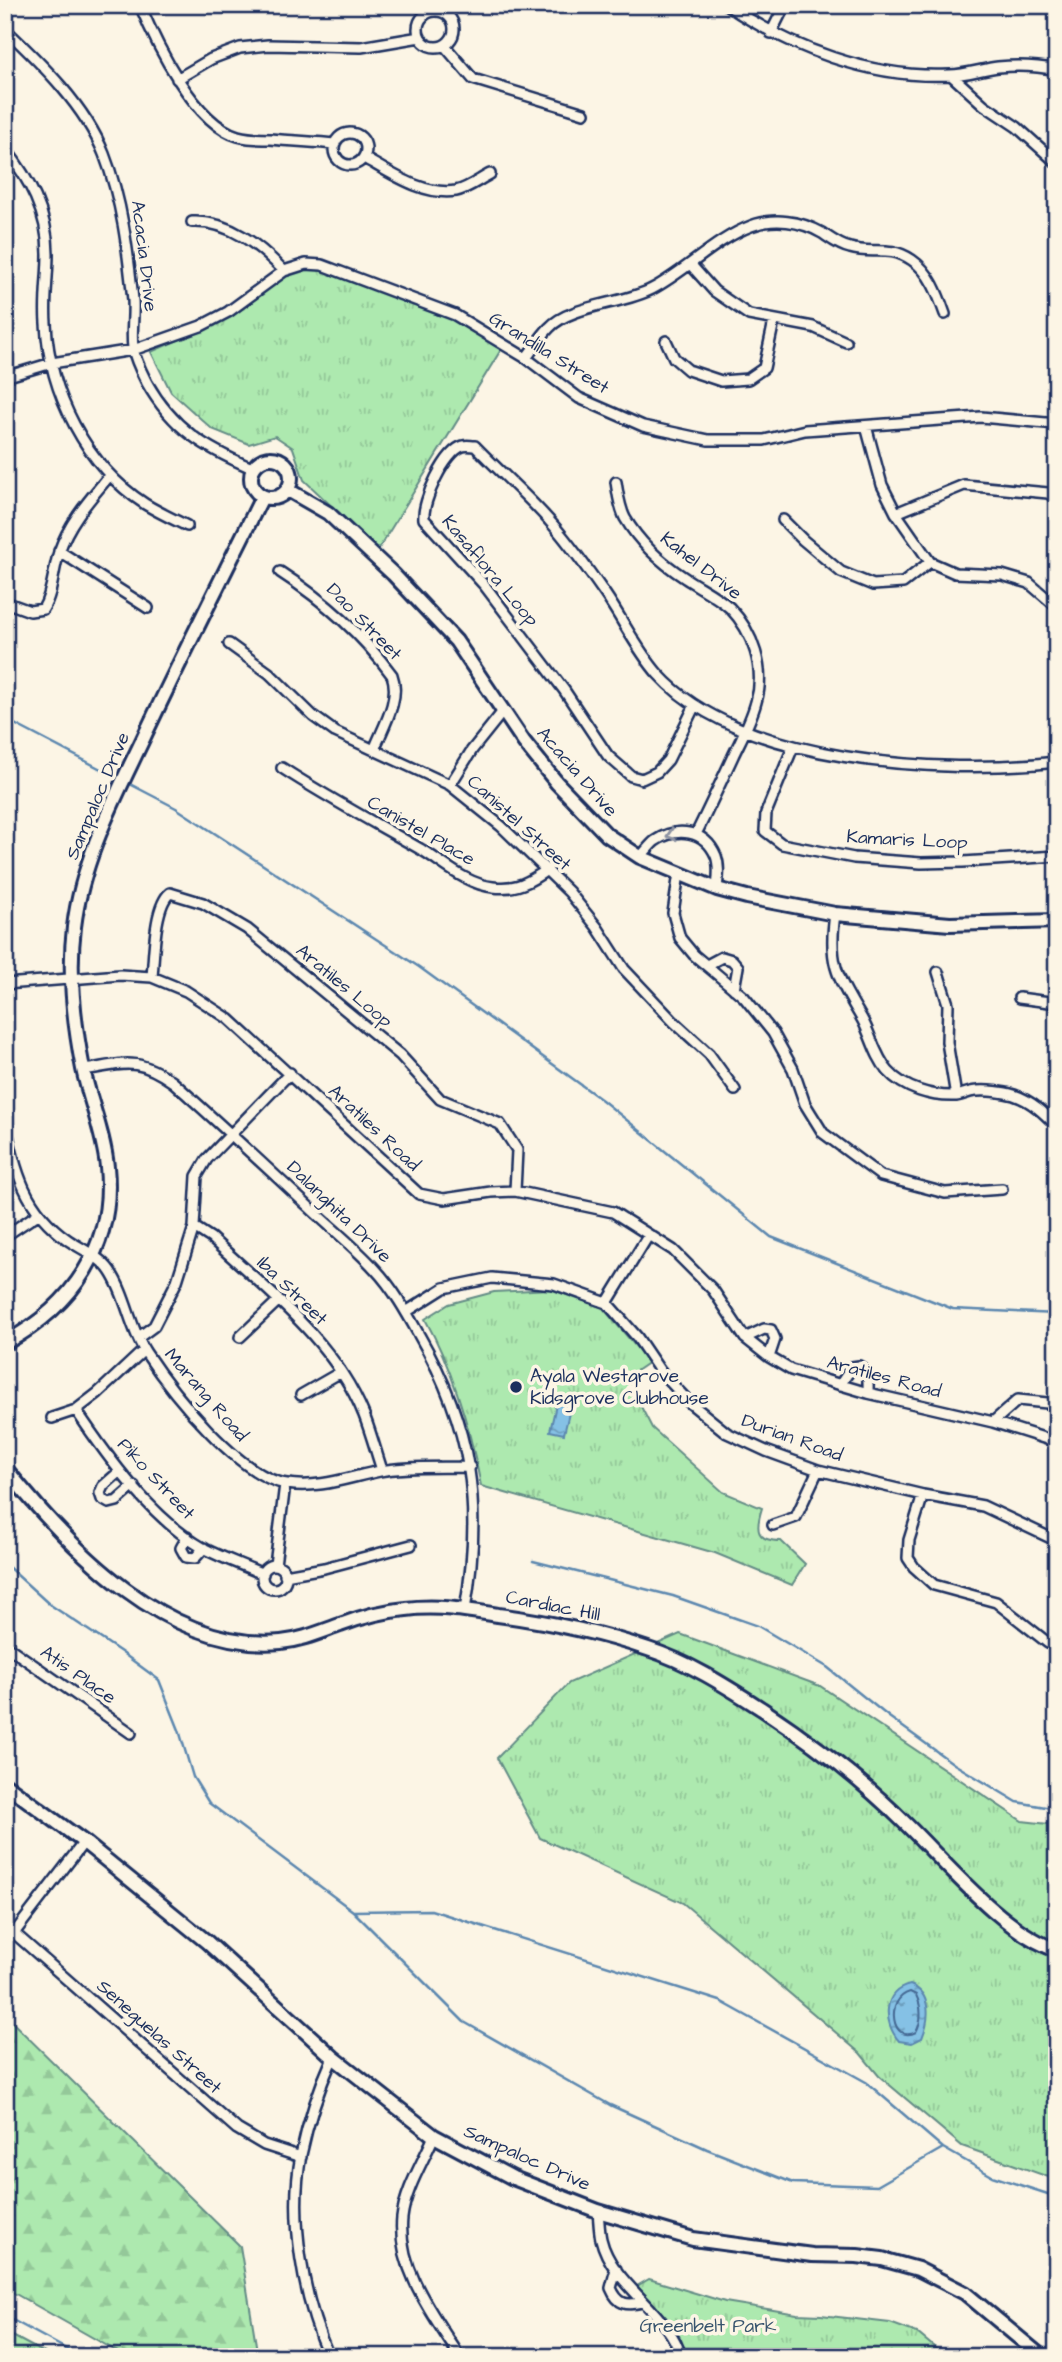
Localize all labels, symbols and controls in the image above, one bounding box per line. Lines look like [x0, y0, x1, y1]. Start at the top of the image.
street label: Acacia Drive [124, 199, 164, 313]
street label: Grandilla Street [484, 305, 615, 401]
street label: Kasaflora Loop [435, 509, 545, 633]
street label: Kahel Drive [654, 525, 748, 607]
street label: Dao Street [320, 577, 408, 667]
street label: Acacia Drive [530, 721, 624, 823]
street label: Sampaloc Drive [59, 728, 137, 864]
street label: Canistel Street [461, 769, 577, 877]
street label: Canistel Place [362, 789, 480, 873]
street label: Kamaris Loop [846, 823, 969, 857]
one-way arrow [666, 827, 678, 841]
street label: Aratiles Loop [290, 938, 398, 1035]
street label: Aratiles Road [322, 1078, 426, 1178]
street label: Dalanghita Drive [280, 1155, 398, 1270]
street label: Iba Street [250, 1250, 334, 1332]
street label: Marang Road [157, 1342, 254, 1449]
street label: Aratiles Road [824, 1349, 944, 1405]
place label: Ayala Westgrove Kidsgrove Clubhouse [530, 1363, 709, 1413]
marker: Ayala Westgrove Kidsgrove Clubhouse [508, 1379, 524, 1395]
street label: Durian Road [738, 1407, 847, 1469]
street label: Piko Street [111, 1432, 201, 1526]
street label: Cardiac Hill [503, 1584, 603, 1628]
street label: Atis Place [35, 1639, 121, 1711]
street label: Seneguelas Street [90, 1973, 228, 2102]
street label: Sampaloc Drive [459, 2118, 595, 2198]
park label: Greenbelt Park [640, 2313, 777, 2340]

